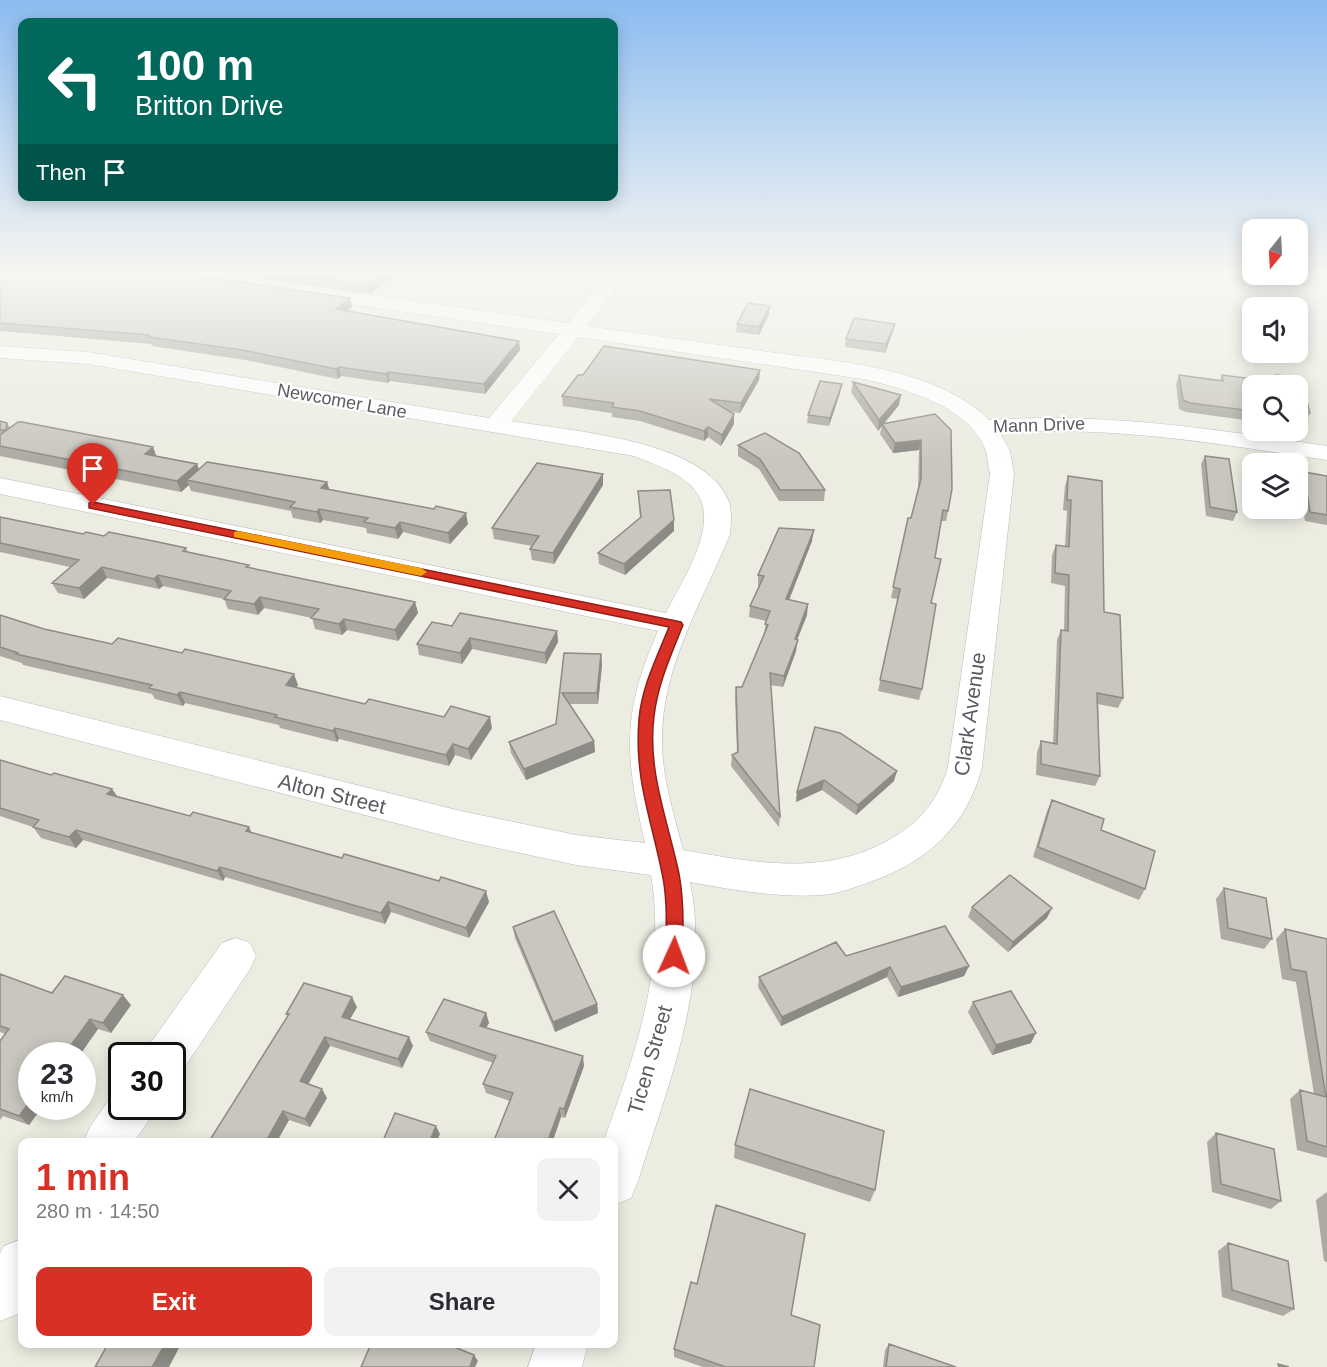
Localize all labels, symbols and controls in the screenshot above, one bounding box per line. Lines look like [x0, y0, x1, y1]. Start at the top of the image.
icon: left [36, 42, 114, 120]
text: 100 m [135, 42, 254, 89]
text: Britton Drive [135, 91, 284, 121]
icon: arrive [98, 156, 131, 189]
text: Then [36, 160, 86, 185]
north arrow [1242, 219, 1308, 285]
map controls [1242, 219, 1308, 519]
button: sound [1242, 297, 1308, 363]
button: search [1242, 375, 1308, 441]
street label: Newcomer Lane [276, 380, 408, 422]
street label: Mann Drive [993, 413, 1085, 437]
pin [67, 443, 118, 505]
icon: arrive [76, 452, 109, 485]
button: layers [1242, 453, 1308, 519]
street label: Clark Avenue [949, 651, 990, 777]
street label: Alton Street [276, 769, 388, 818]
position arrow [642, 924, 706, 988]
street label: Ticen Street [623, 1002, 676, 1117]
speed limit sign: 30 [108, 1042, 186, 1120]
text: 23 [40, 1057, 74, 1090]
text: km/h [41, 1088, 73, 1105]
text: 1 min [36, 1157, 130, 1198]
button: close [537, 1158, 600, 1221]
text: 280 m · 14:50 [36, 1200, 159, 1222]
button: Exit [36, 1267, 312, 1336]
button: Share [324, 1267, 600, 1336]

